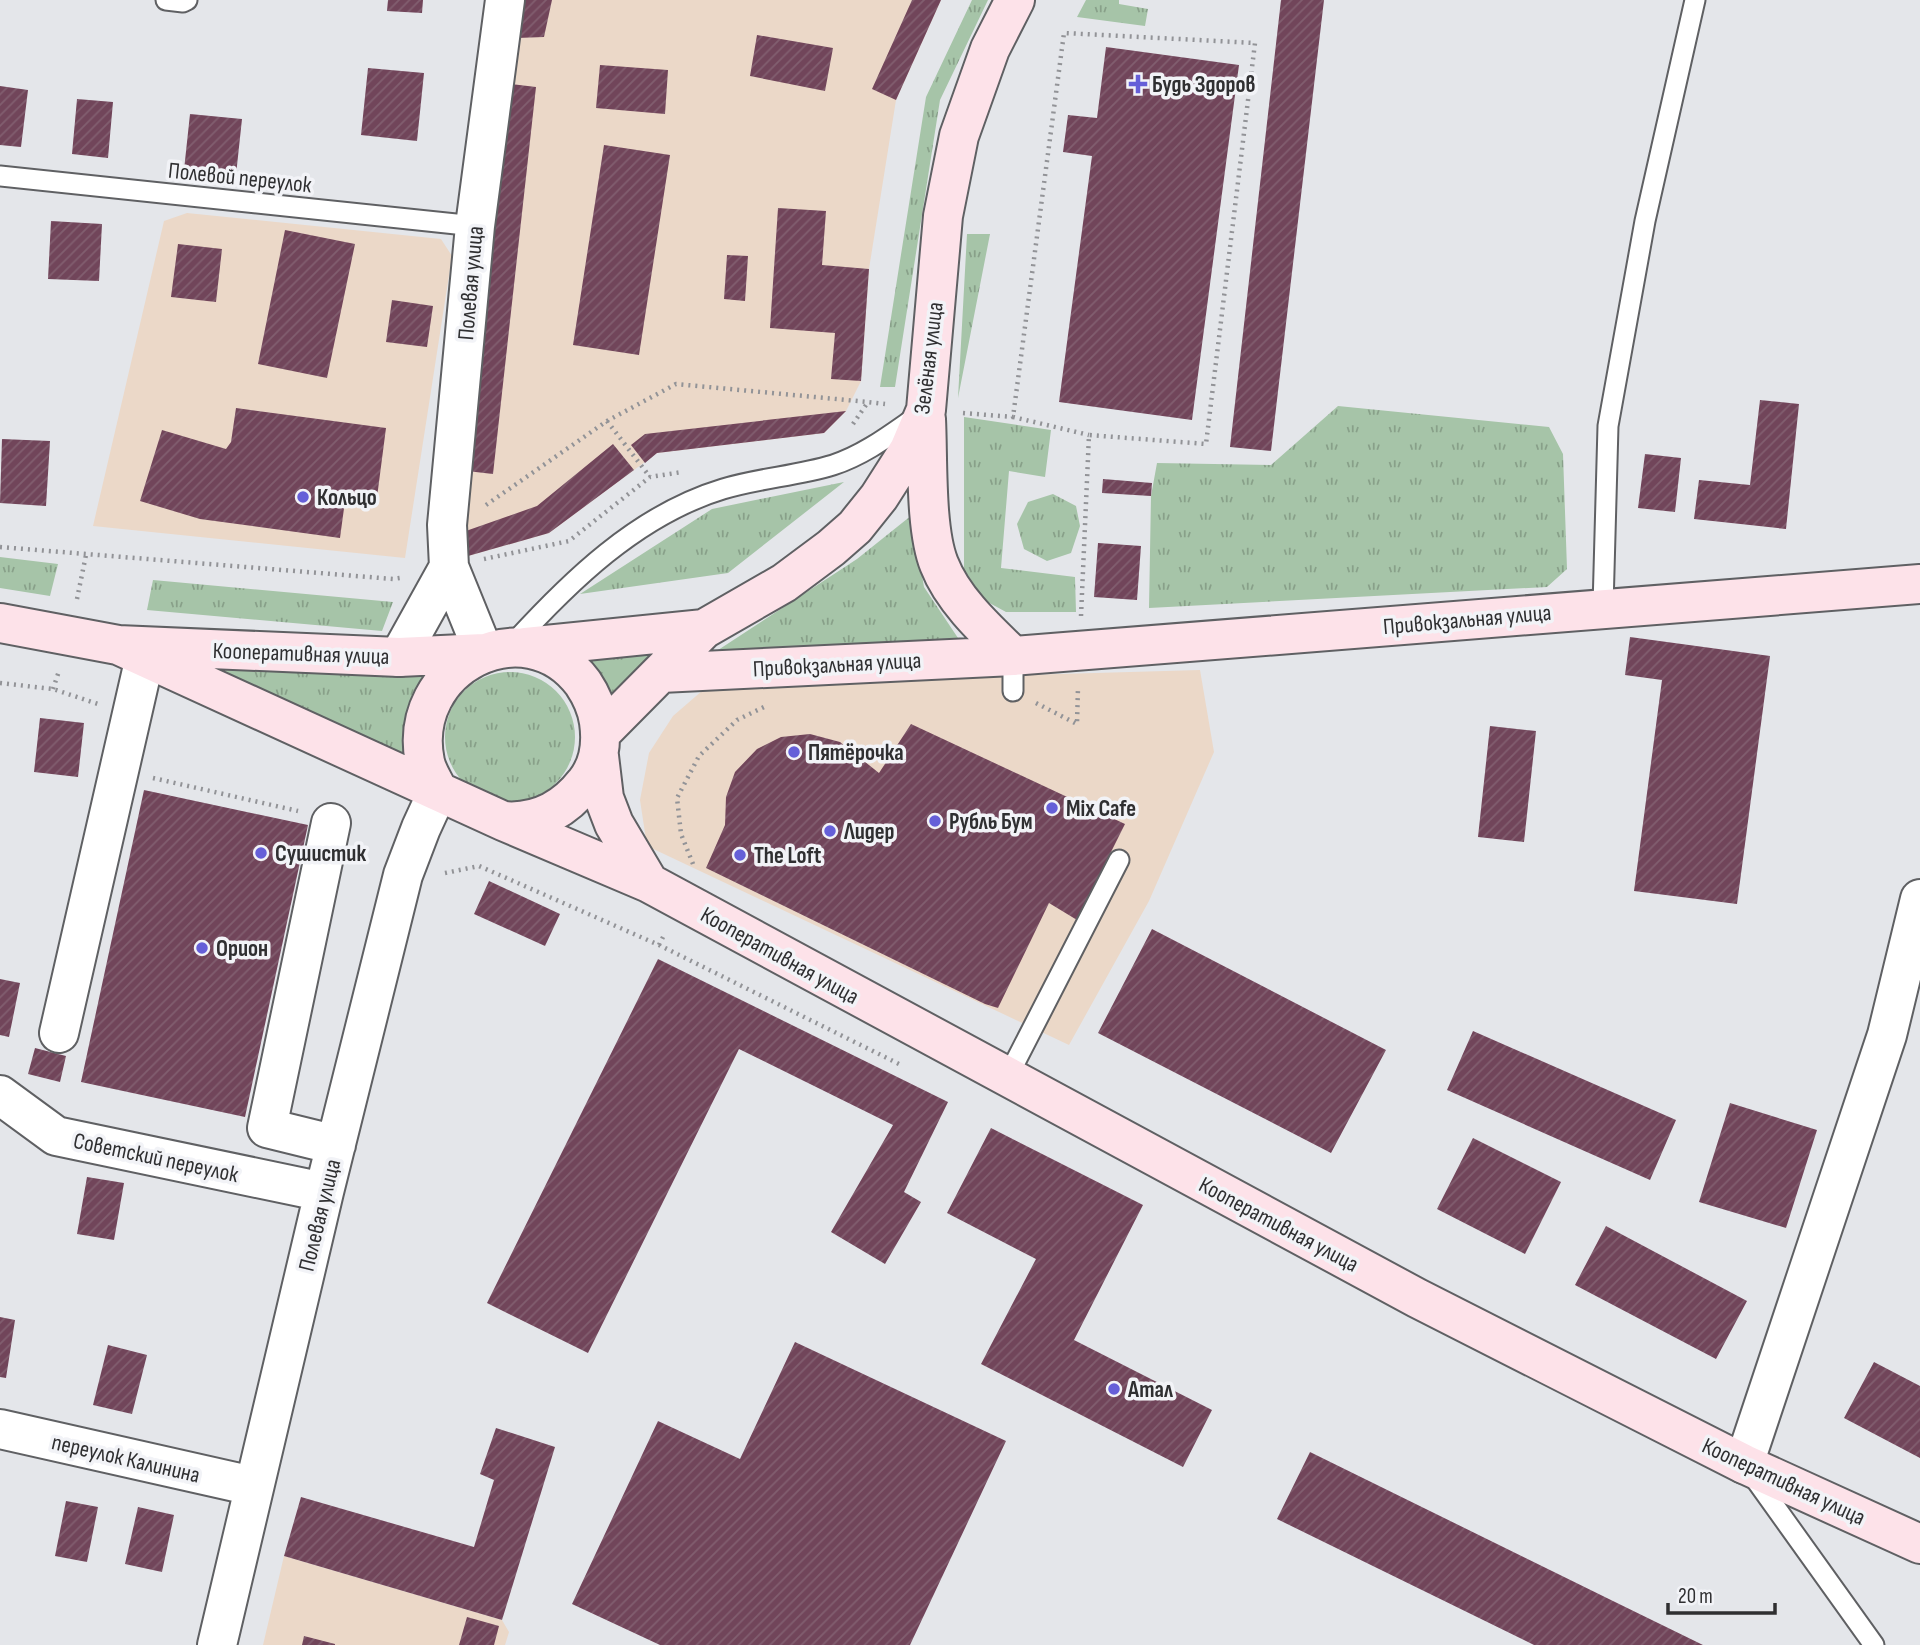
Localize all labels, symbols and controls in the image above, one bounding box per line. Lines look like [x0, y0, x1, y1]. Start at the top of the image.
place label: Будь Здоров [1152, 71, 1256, 99]
marker: Будь Здоров [1130, 76, 1146, 92]
street label: Полевой переулок [167, 157, 313, 199]
street label: Полевая улица [452, 225, 490, 341]
street label: Зелёная улица [908, 300, 950, 416]
place label: Кольцо [317, 484, 377, 512]
marker: Кольцо [295, 489, 311, 505]
street label: Привокзальная улица [1382, 599, 1552, 641]
street label: Кооперативная улица [212, 637, 390, 671]
street label: Привокзальная улица [752, 647, 922, 683]
place label: Пятёрочка [808, 739, 904, 767]
marker: Пятёрочка [786, 744, 802, 760]
place label: Mix Cafe [1066, 795, 1136, 823]
marker: Mix Cafe [1044, 800, 1060, 816]
place label: Рубль Бум [949, 808, 1033, 836]
marker: Рубль Бум [927, 813, 943, 829]
place label: Лидер [843, 818, 895, 846]
marker: Лидер [822, 823, 838, 839]
place label: Сушистик [275, 840, 366, 868]
place label: The Loft [754, 842, 822, 870]
marker: Сушистик [253, 845, 269, 861]
marker: The Loft [732, 847, 748, 863]
street label: Кооперативная улица [695, 901, 864, 1011]
place label: Орион [216, 935, 268, 963]
marker: Орион [194, 940, 210, 956]
street label: Советский переулок [71, 1127, 241, 1189]
street label: Полевая улица [293, 1156, 347, 1274]
street label: Кооперативная улица [1194, 1171, 1363, 1279]
place label: Атал [1127, 1376, 1174, 1404]
marker: Атал [1106, 1381, 1122, 1397]
street label: переулок Калинина [49, 1428, 203, 1490]
street label: Кооперативная улица [1698, 1432, 1870, 1532]
scale bar [1668, 1572, 1775, 1616]
text: 20 m [1678, 1584, 1713, 1609]

